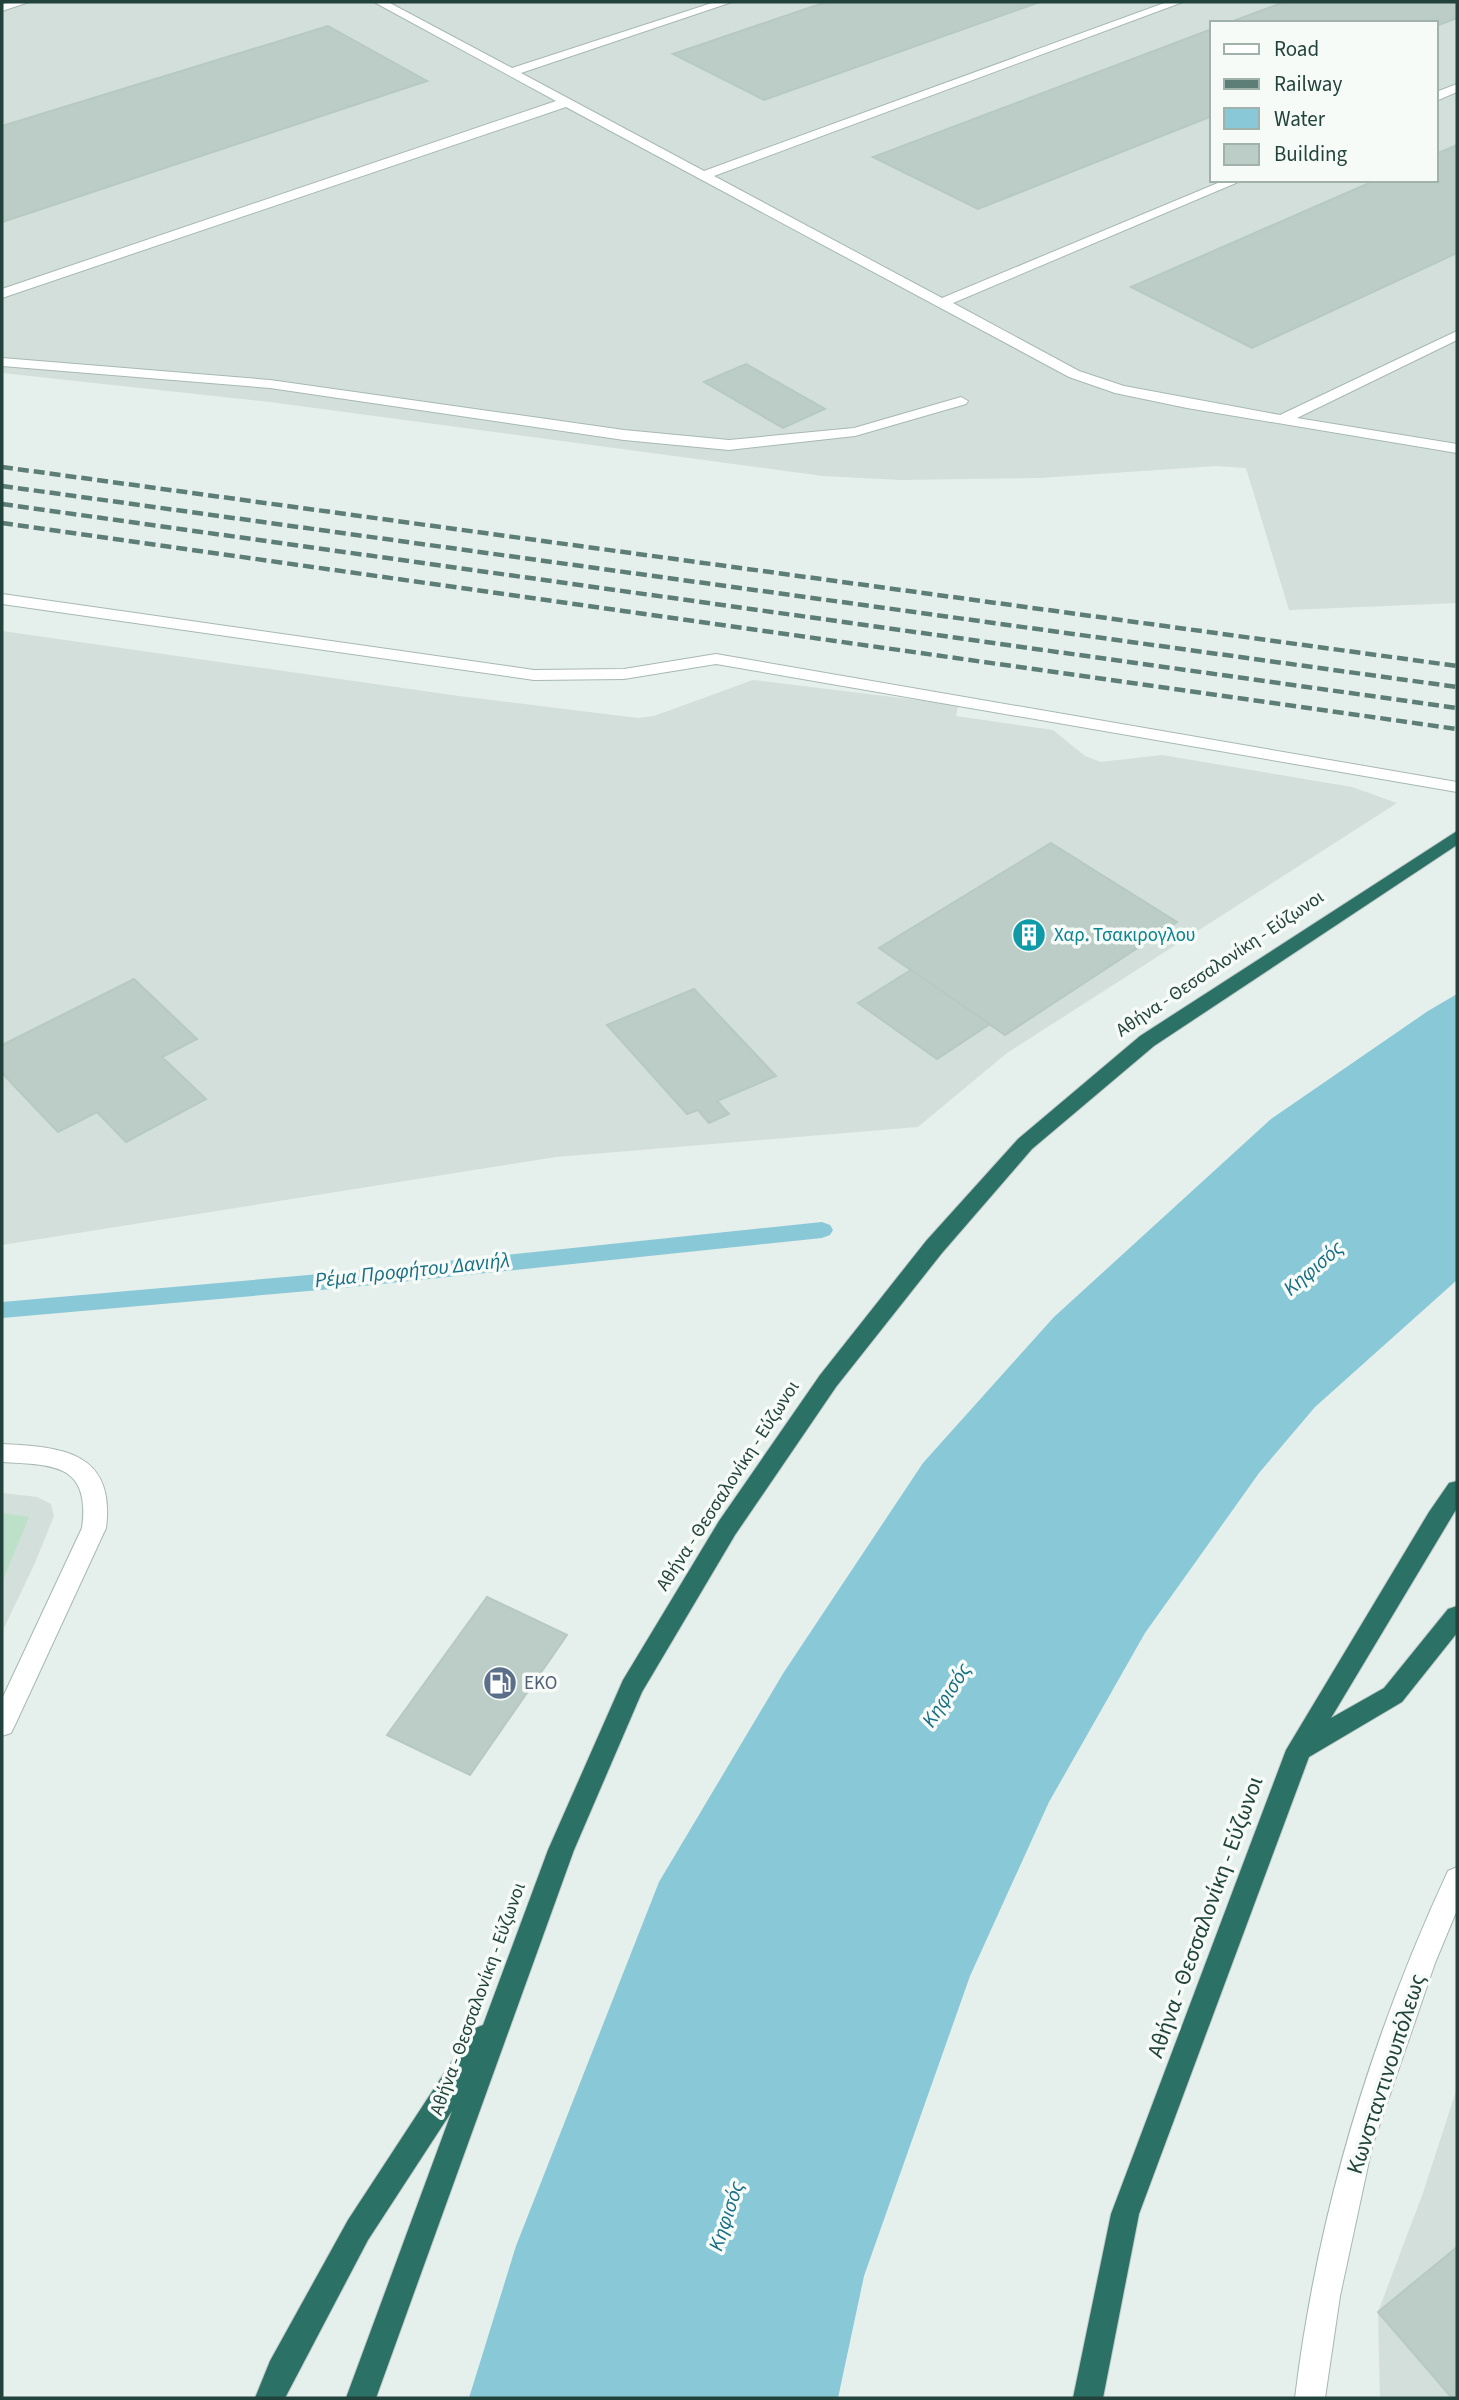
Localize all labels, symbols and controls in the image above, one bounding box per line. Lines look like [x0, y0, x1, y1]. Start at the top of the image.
legend [1210, 21, 1438, 182]
text: Road [1274, 34, 1319, 64]
text: Railway [1274, 69, 1342, 99]
text: Water [1274, 104, 1326, 134]
text: Building [1274, 139, 1348, 169]
street label: Αθήνα - Θεσσαλονίκη - Εύζωνοι [1111, 884, 1329, 1044]
building icon: Χαρ. Τσακιρογλου [1010, 916, 1048, 954]
place label: Χαρ. Τσακιρογλου [1054, 922, 1196, 949]
water label: Κηφισός [1276, 1233, 1351, 1303]
water label: Ρέμα Προφήτου Δανιήλ [313, 1245, 511, 1295]
street label: Αθήνα - Θεσσαλονίκη - Εύζωνοι [650, 1376, 806, 1596]
water label: Κηφισός [914, 1656, 979, 1733]
fuel station icon: EKO [481, 1664, 519, 1702]
place label: EKO [524, 1670, 557, 1697]
street label: Αθήνα - Θεσσαλονίκη - Εύζωνοι [1139, 1772, 1271, 2062]
street label: Αθήνα - Θεσσαλονίκη - Εύζωνοι [423, 1879, 533, 2119]
street label: Κωνσταντινουπόλεως [1338, 1970, 1434, 2178]
water label: Κηφισός [701, 2176, 752, 2255]

